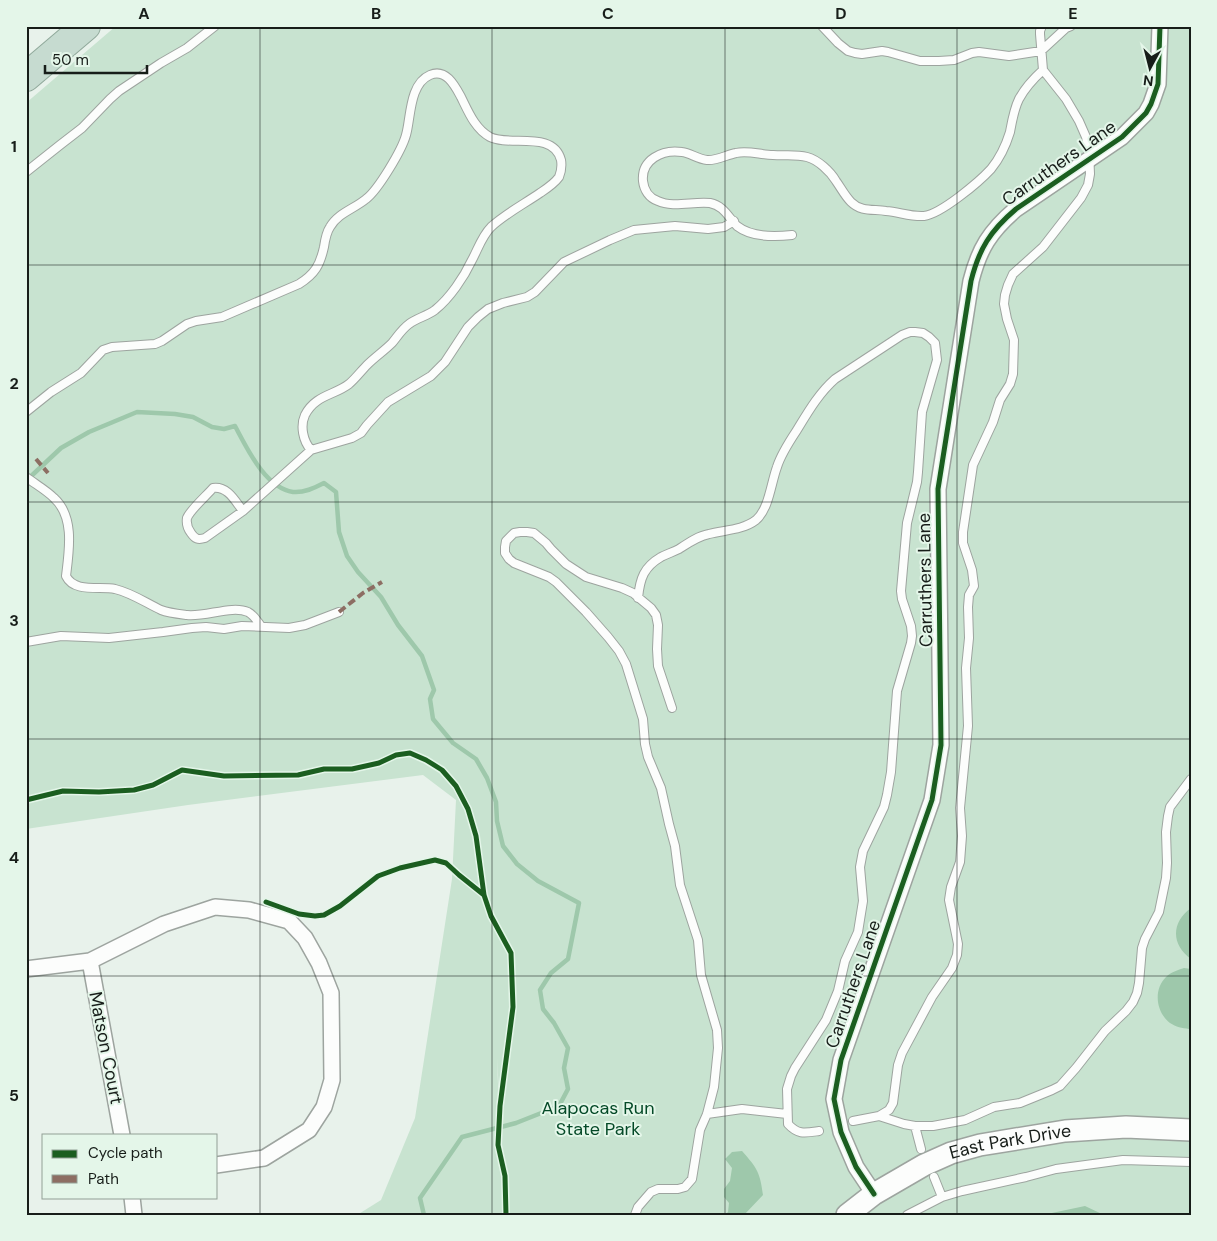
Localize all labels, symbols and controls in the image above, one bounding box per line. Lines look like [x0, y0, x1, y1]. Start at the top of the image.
text: A [138, 3, 150, 24]
text: B [371, 3, 381, 24]
text: C [602, 3, 614, 24]
text: D [835, 3, 847, 24]
text: E [1068, 3, 1078, 24]
scale bar [45, 42, 148, 74]
north arrow [1124, 42, 1174, 92]
text: 50 m [52, 50, 89, 70]
text: N [1142, 71, 1155, 90]
street label: Carruthers Lane [997, 115, 1121, 211]
text: 1 [11, 136, 17, 157]
text: 2 [9, 373, 19, 394]
street label: Carruthers Lane [912, 513, 938, 647]
text: 3 [9, 610, 19, 631]
text: 4 [9, 847, 19, 868]
street label: Carruthers Lane [820, 917, 886, 1051]
street label: Matson Court [83, 990, 129, 1106]
text: 5 [9, 1085, 19, 1106]
park label: Alapocas Run State Park [542, 1096, 654, 1141]
street label: East Park Drive [947, 1119, 1072, 1165]
legend [42, 1134, 218, 1198]
text: Cycle path [88, 1143, 163, 1163]
text: Path [88, 1169, 119, 1189]

